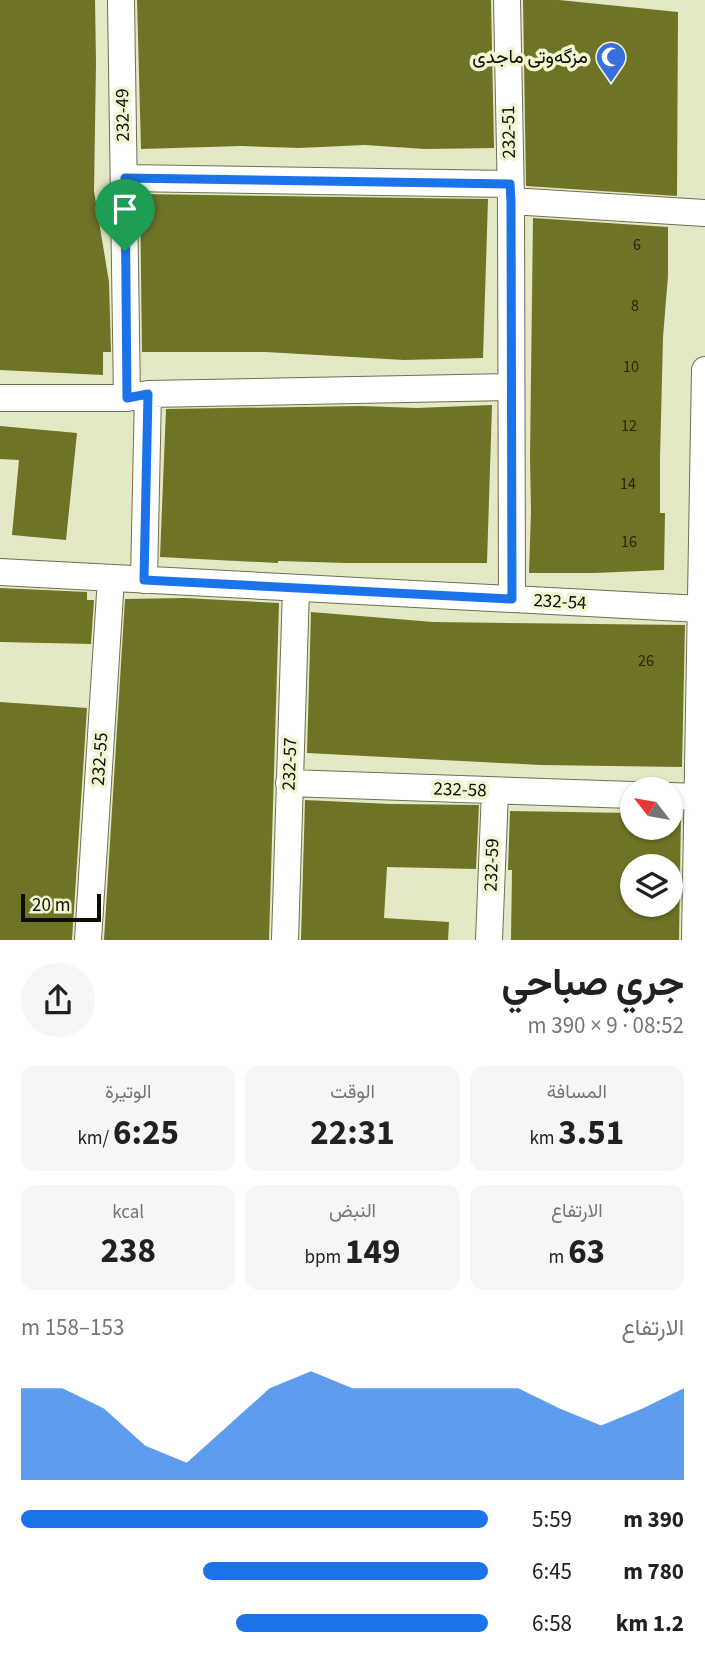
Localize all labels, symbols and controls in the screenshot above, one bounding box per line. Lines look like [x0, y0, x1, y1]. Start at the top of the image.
mosque icon: مزگەوتی ماجدی [594, 40, 628, 84]
place label: مزگەوتی ماجدی [472, 44, 588, 71]
street label: 232-49 [109, 88, 137, 142]
street label: 232-51 [495, 105, 523, 159]
pin [95, 179, 155, 251]
icon: arrive [106, 190, 144, 228]
house number: 6 [633, 234, 641, 256]
house number: 8 [631, 295, 639, 317]
house number: 10 [623, 356, 639, 378]
house number: 12 [621, 415, 637, 437]
house number: 14 [620, 473, 636, 495]
house number: 16 [621, 531, 637, 553]
street label: 232-54 [533, 587, 587, 617]
house number: 26 [638, 650, 654, 672]
street label: 232-55 [85, 732, 115, 786]
street label: 232-57 [276, 737, 304, 791]
street label: 232-58 [433, 776, 487, 804]
north arrow [620, 777, 682, 840]
map controls [620, 777, 683, 917]
street label: 232-59 [478, 838, 506, 892]
button: layers [620, 854, 683, 917]
scale bar [21, 890, 102, 922]
text: 20 m [32, 892, 70, 919]
text: جري صباحي [501, 956, 684, 1010]
button: share [21, 963, 95, 1037]
text: 08:52 · 9 × 390 m [528, 1009, 684, 1042]
text: الوتيرة [105, 1079, 151, 1106]
text: الوقت [330, 1079, 375, 1106]
text: المسافة [547, 1079, 607, 1106]
text: 6:25 [113, 1108, 179, 1158]
text: 22:31 [310, 1108, 395, 1158]
text: 3.51 [558, 1108, 624, 1158]
text: /km [77, 1125, 113, 1152]
text: km [529, 1125, 558, 1152]
text: النبض [329, 1198, 376, 1225]
text: الارتفاع [551, 1198, 603, 1225]
text: kcal [112, 1199, 144, 1226]
text: 238 [100, 1226, 156, 1276]
text: 149 [345, 1227, 401, 1277]
text: 63 [568, 1227, 605, 1277]
text: bpm [304, 1244, 345, 1271]
text: m [549, 1244, 568, 1271]
text: 153–158 m [21, 1311, 124, 1344]
text: الارتفاع [622, 1311, 684, 1344]
text: 5:59 [532, 1503, 572, 1536]
text: 390 m [623, 1503, 684, 1536]
text: 6:45 [532, 1555, 572, 1588]
text: 780 m [623, 1555, 684, 1588]
text: 6:58 [532, 1607, 572, 1640]
text: 1.2 km [616, 1607, 684, 1640]

